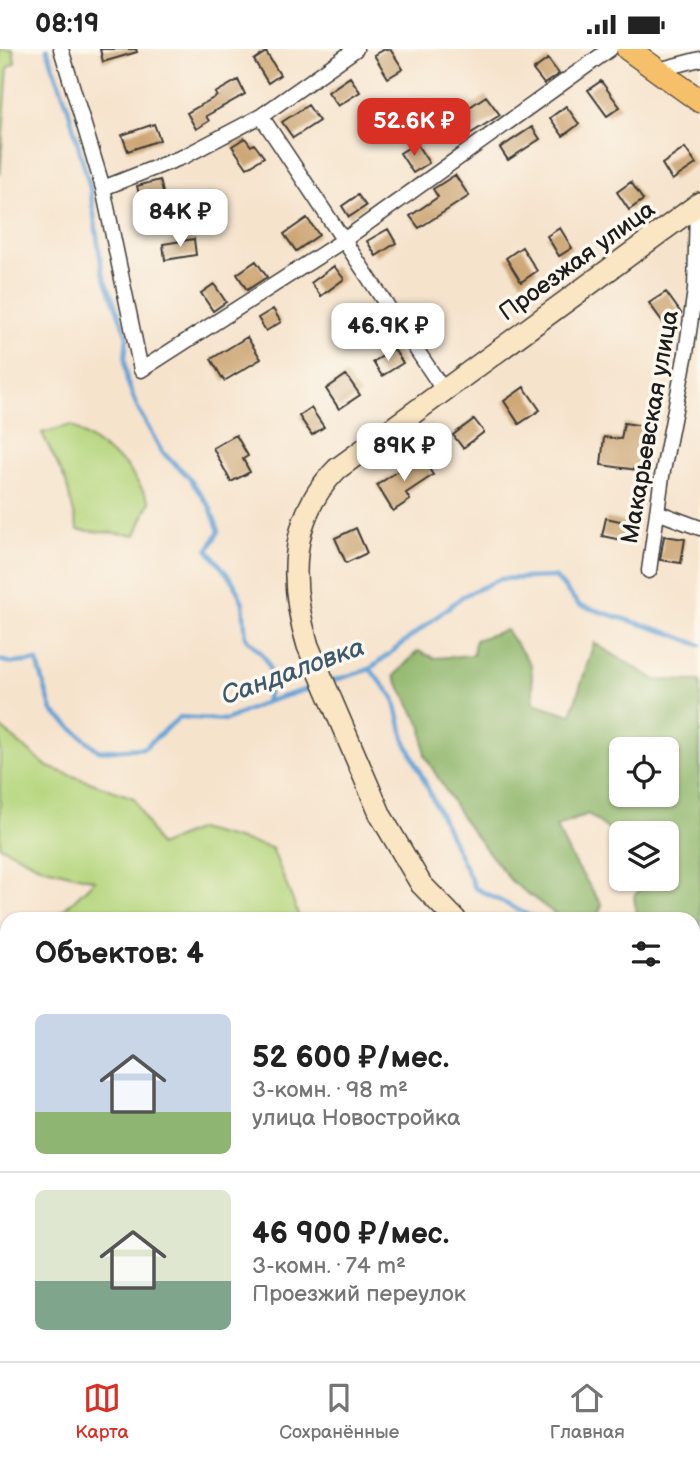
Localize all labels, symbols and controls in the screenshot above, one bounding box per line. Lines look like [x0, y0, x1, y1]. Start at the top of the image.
text: 08:19 [35, 9, 99, 40]
pin: 52.6K ₽ [349, 99, 479, 158]
text: 52.6K ₽ [373, 107, 455, 135]
pin: 84K ₽ [131, 189, 229, 249]
street label: Проезжая улица [493, 195, 661, 327]
text: 84K ₽ [149, 198, 211, 226]
pin: 46.9K ₽ [323, 303, 453, 363]
street label: Макарьевская улица [615, 308, 685, 546]
text: 46.9K ₽ [347, 312, 429, 340]
pin: 89K ₽ [355, 423, 453, 483]
text: 89K ₽ [373, 432, 435, 460]
water label: Сандаловка [217, 632, 369, 712]
map controls [609, 737, 679, 891]
button: locate [609, 737, 679, 807]
button: layers [609, 821, 679, 891]
icon: filters [627, 935, 665, 973]
text: Объектов: 4 [35, 936, 204, 972]
text: 52 600 ₽/мес. [252, 1040, 449, 1076]
icon: home [91, 1042, 175, 1126]
text: 3-комн. · 98 m² [252, 1076, 408, 1104]
text: улица Новостройка [252, 1104, 461, 1132]
text: 46 900 ₽/мес. [252, 1216, 449, 1252]
icon: home [91, 1218, 175, 1302]
text: 3-комн. · 74 m² [252, 1252, 406, 1280]
text: Проезжий переулок [252, 1280, 466, 1308]
tab: Карта [75, 1379, 129, 1444]
tab: Сохранённые [279, 1379, 399, 1444]
tab: Главная [550, 1379, 625, 1444]

